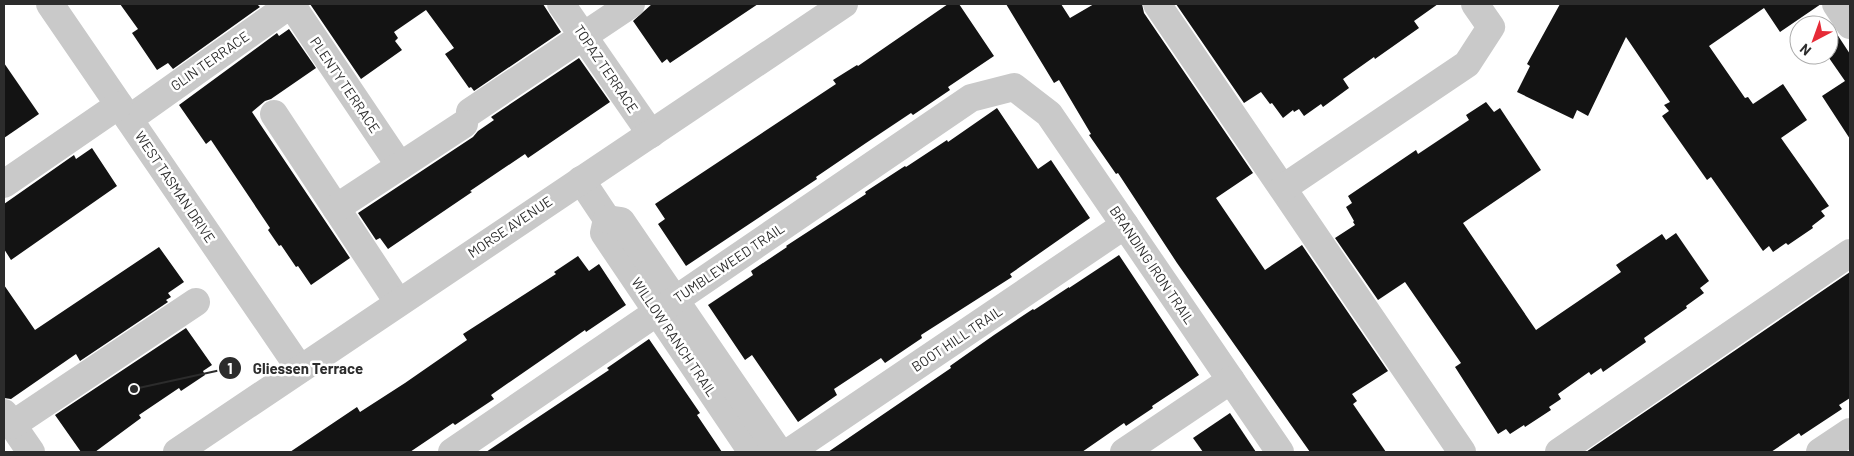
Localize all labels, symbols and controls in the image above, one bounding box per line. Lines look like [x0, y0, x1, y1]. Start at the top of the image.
north arrow [1789, 15, 1839, 65]
street label: TOPAZ TERRACE [571, 21, 642, 116]
street label: GLIN TERRACE [167, 27, 252, 94]
street label: PLENTY TERRACE [307, 33, 384, 136]
text: N [1796, 41, 1814, 60]
street label: WEST TASMAN DRIVE [132, 128, 219, 246]
street label: MORSE AVENUE [464, 192, 555, 261]
street label: BRANDING IRON TRAIL [1106, 202, 1198, 327]
street label: TUMBLEWEED TRAIL [670, 219, 787, 306]
street label: WILLOW RANCH TRAIL [628, 274, 721, 400]
street label: BOOT HILL TRAIL [908, 302, 1005, 375]
callout: Gliessen Terrace [218, 353, 373, 383]
text: 1 [227, 359, 233, 377]
text: Gliessen Terrace [253, 359, 363, 377]

